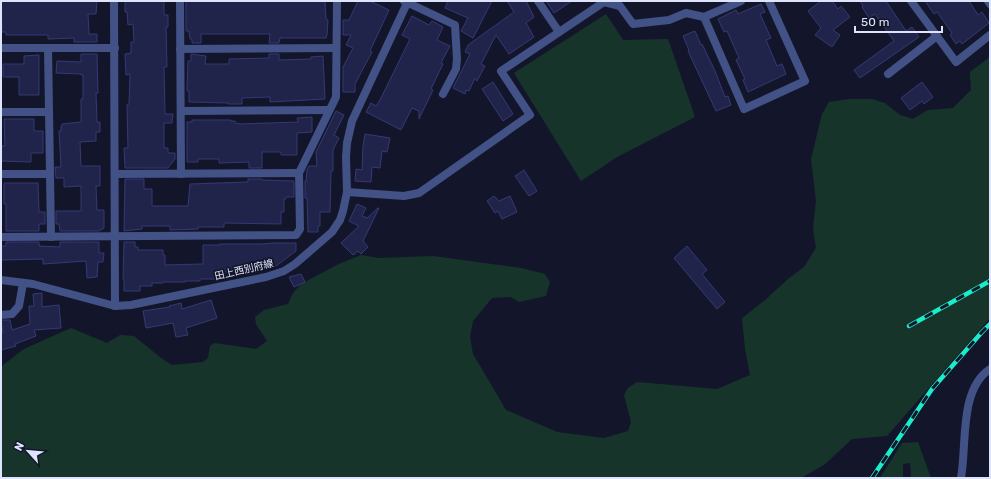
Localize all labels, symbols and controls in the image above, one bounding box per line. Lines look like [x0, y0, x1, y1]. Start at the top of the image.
scale bar [855, 8, 942, 34]
text: 50 m [861, 15, 889, 29]
street label: 田上西別府線 [213, 257, 275, 283]
north arrow [8, 431, 48, 471]
text: N [12, 440, 27, 453]

